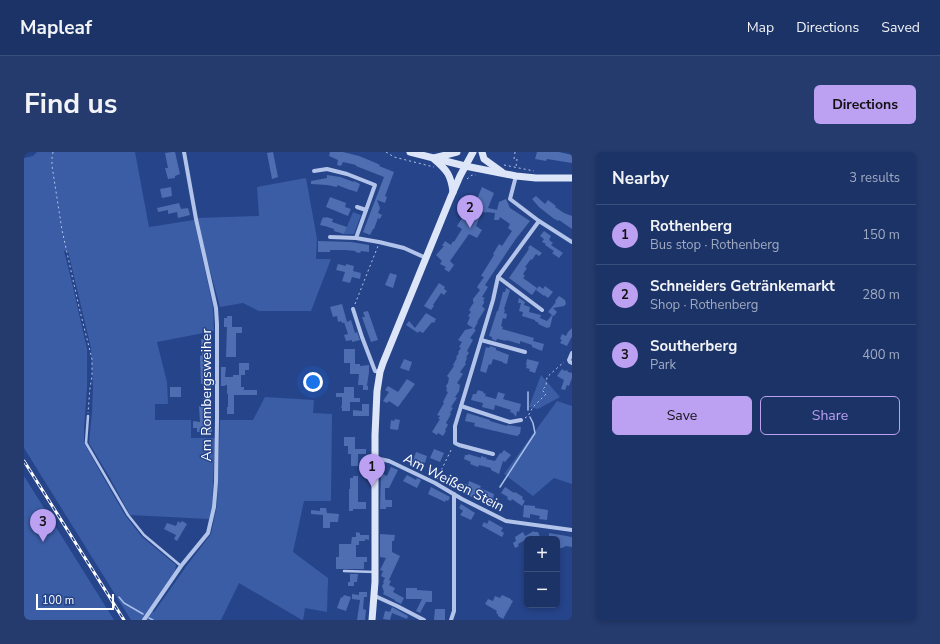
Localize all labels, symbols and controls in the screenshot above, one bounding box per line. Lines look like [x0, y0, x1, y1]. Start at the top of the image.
text: Mapleaf [20, 15, 92, 41]
text: Map [747, 18, 774, 37]
text: Directions [796, 18, 859, 37]
text: Saved [881, 18, 920, 37]
text: Find us [24, 85, 118, 123]
button: Directions [814, 85, 916, 124]
text: Nearby [612, 167, 669, 190]
text: 3 results [849, 169, 900, 187]
pin: 2 [457, 195, 483, 228]
text: Rothenberg [650, 216, 732, 236]
text: 1 [621, 226, 629, 244]
text: 150 m [862, 226, 900, 244]
text: Bus stop · Rothenberg [650, 236, 779, 254]
text: Schneiders Getränkemarkt [650, 276, 835, 296]
text: 2 [621, 286, 629, 304]
text: 280 m [862, 286, 900, 304]
text: Shop · Rothenberg [650, 296, 758, 314]
street label: Am Rombergsweiher [197, 329, 216, 461]
text: Southerberg [650, 336, 737, 356]
text: 3 [621, 346, 629, 364]
text: 400 m [862, 346, 900, 364]
text: Park [650, 356, 676, 374]
your location [303, 372, 323, 392]
button: Save [612, 396, 752, 435]
button: Share [760, 396, 900, 435]
street label: Am Weißen Stein [400, 449, 507, 516]
pin: 1 [359, 454, 385, 487]
pin: 3 [30, 509, 56, 542]
map controls [524, 536, 560, 608]
button: + [524, 536, 560, 572]
button: − [524, 572, 560, 608]
scale bar [36, 592, 114, 611]
text: 100 m [42, 593, 74, 608]

